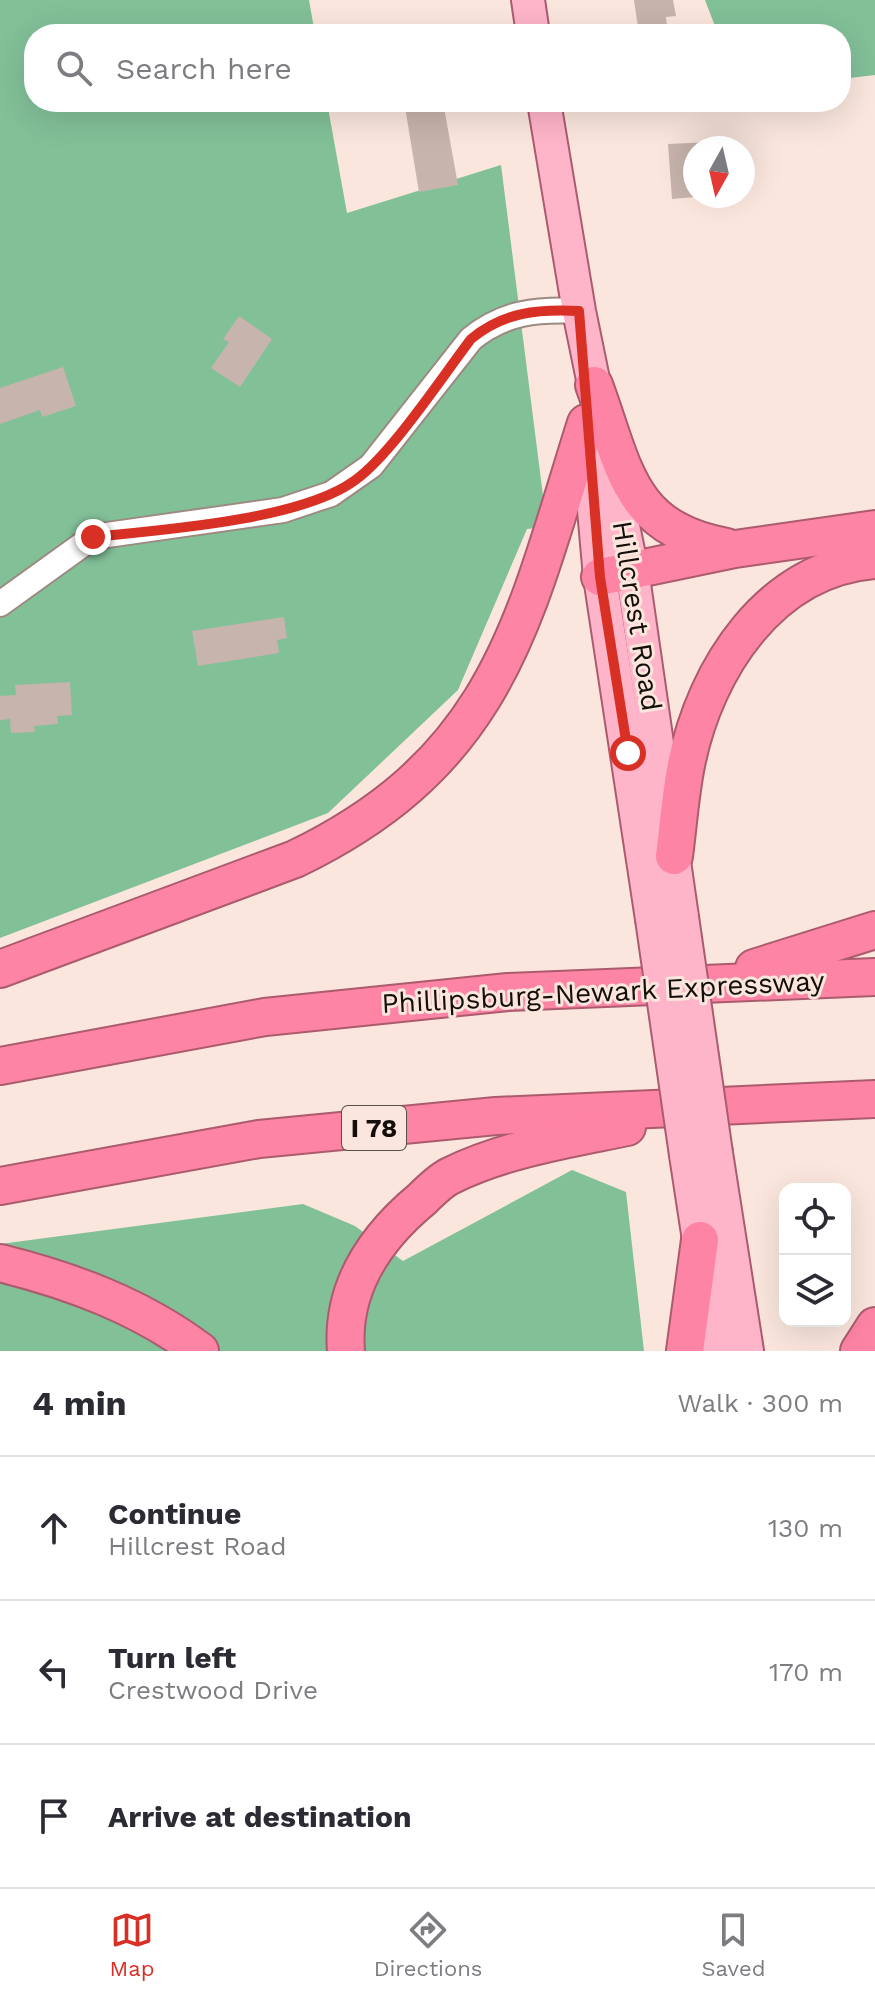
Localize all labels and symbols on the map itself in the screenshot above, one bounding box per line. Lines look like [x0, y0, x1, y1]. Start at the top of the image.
north arrow [683, 136, 755, 208]
street label: Hillcrest Road [606, 518, 668, 714]
route end [75, 519, 111, 555]
route start [610, 735, 646, 771]
street label: Phillipsburg-Newark Expressway [381, 964, 826, 1020]
road number: I 78 [342, 1106, 406, 1150]

